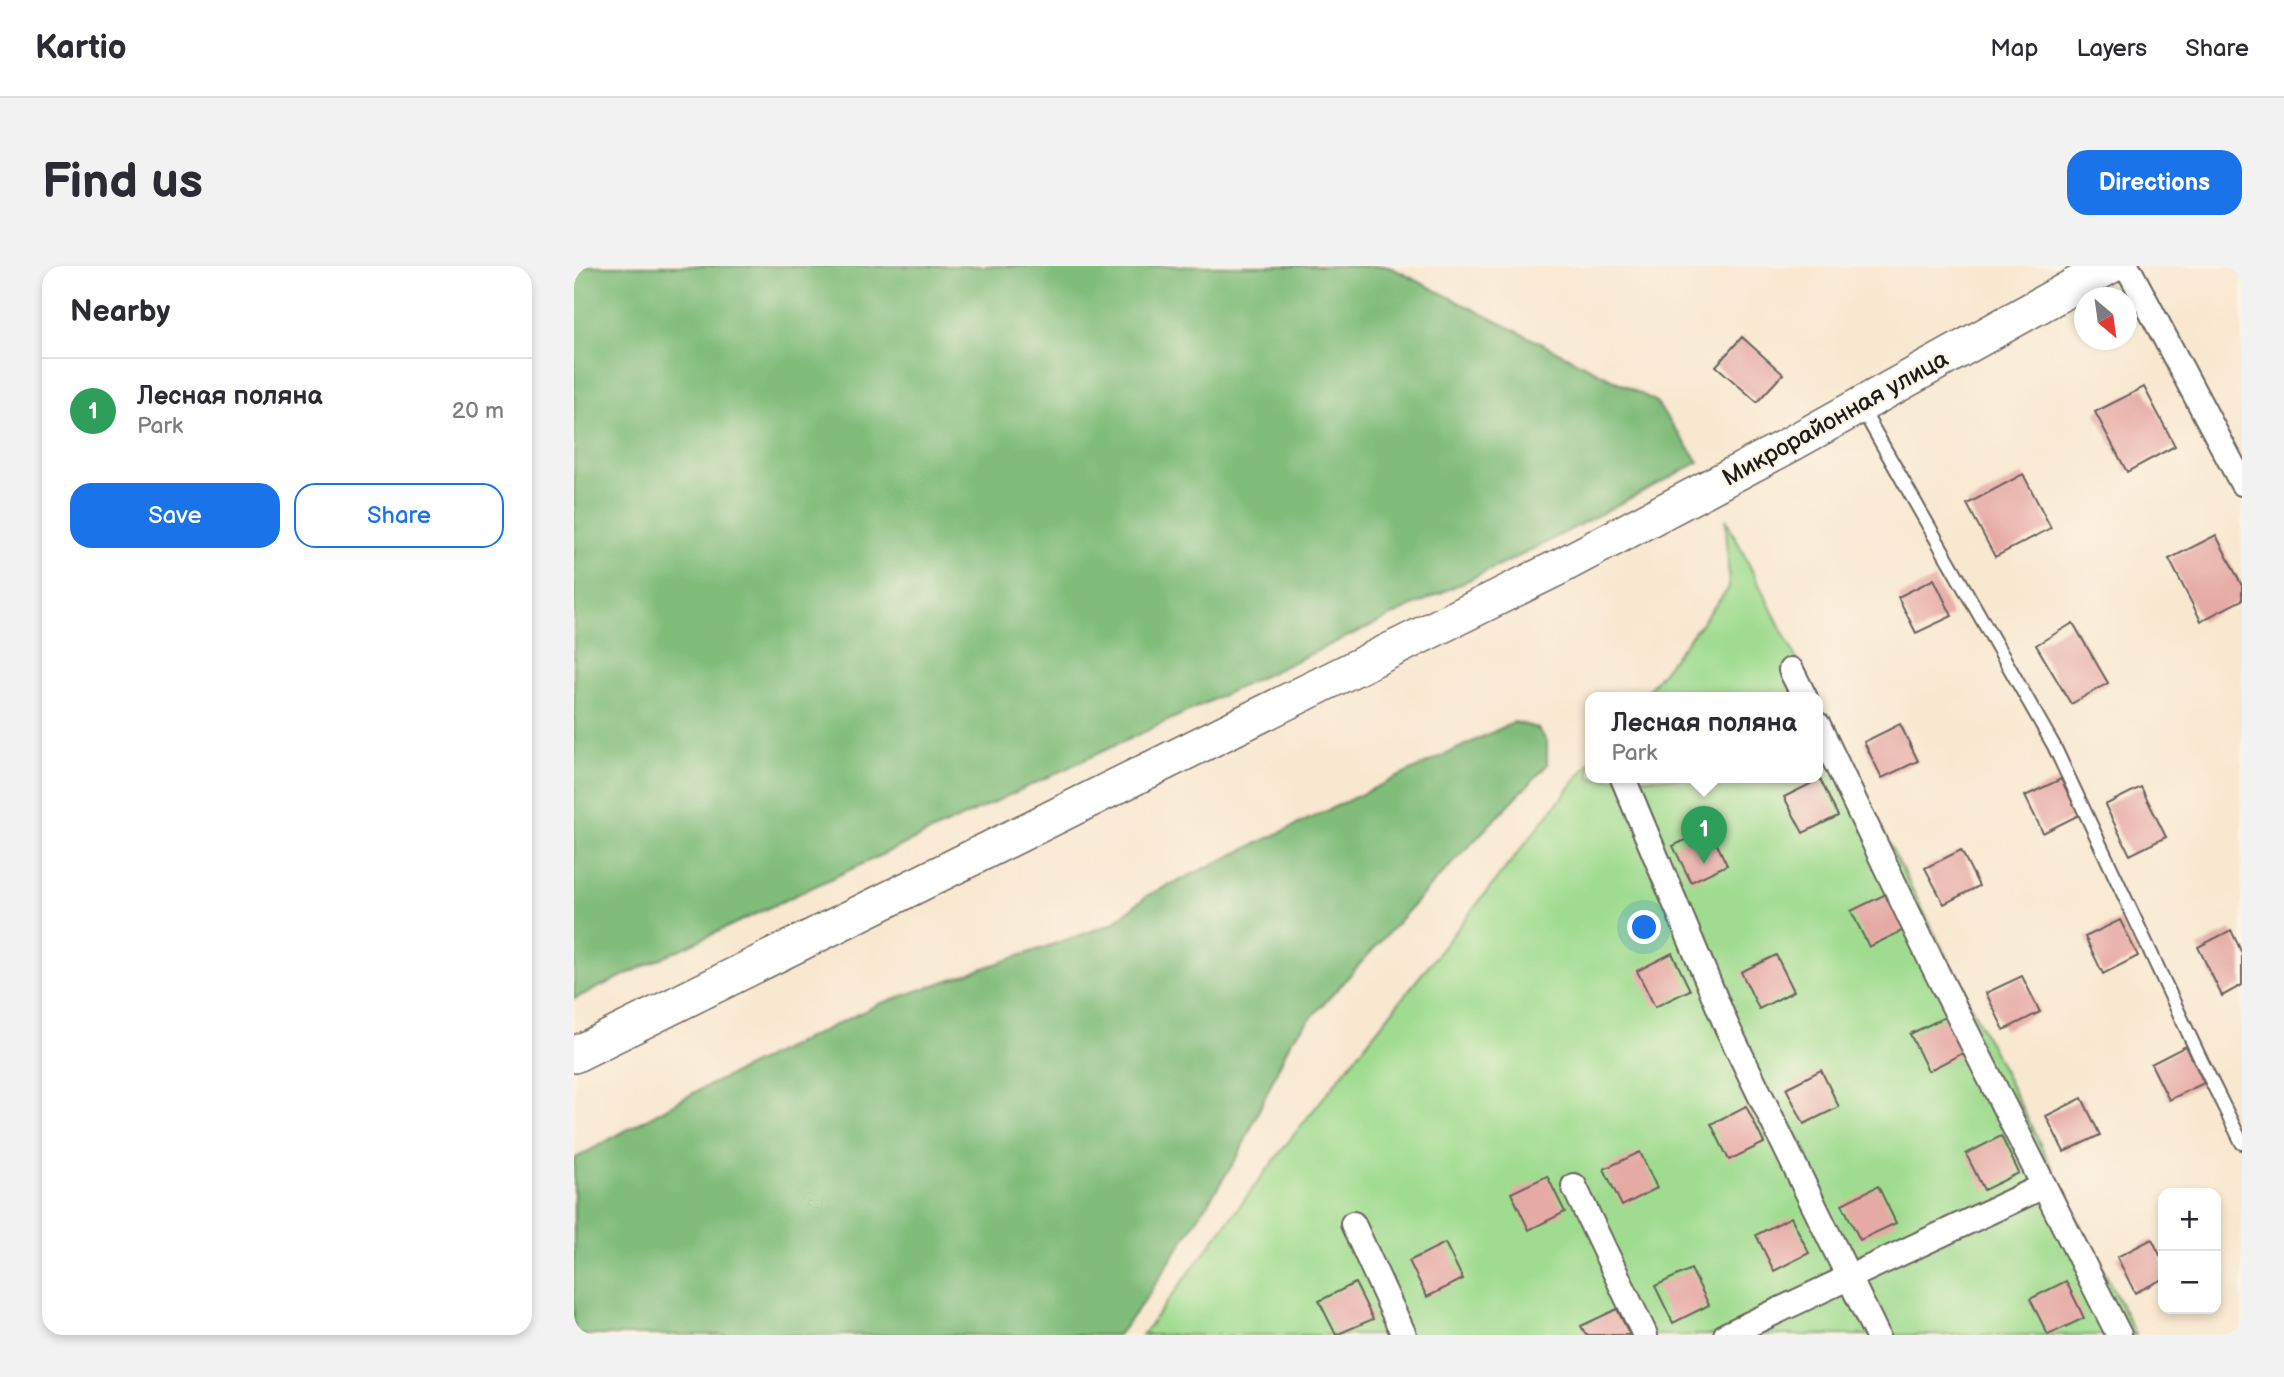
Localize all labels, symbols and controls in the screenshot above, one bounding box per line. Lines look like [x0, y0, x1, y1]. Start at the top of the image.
text: Kartio [35, 28, 127, 68]
text: Map [1990, 34, 2038, 63]
text: Layers [2076, 34, 2147, 63]
text: Share [2185, 34, 2249, 63]
button: Directions [2067, 150, 2242, 215]
text: Find us [42, 153, 203, 212]
north arrow [2074, 287, 2137, 350]
text: Nearby [70, 294, 170, 330]
street label: Микрорайонная улица [1717, 344, 1953, 493]
text: Лесная поляна [137, 381, 323, 412]
text: 1 [88, 397, 98, 425]
text: 20 m [452, 397, 504, 425]
text: Park [137, 412, 183, 440]
button: Save [70, 483, 280, 548]
button: Share [294, 483, 504, 548]
popup [1585, 692, 1823, 783]
text: Лесная поляна [1611, 708, 1797, 739]
text: Park [1611, 739, 1657, 767]
pin: 1 [1681, 806, 1727, 864]
your location [1627, 910, 1661, 944]
map controls [2158, 1188, 2221, 1314]
button: + [2158, 1188, 2221, 1251]
button: − [2158, 1251, 2221, 1314]

